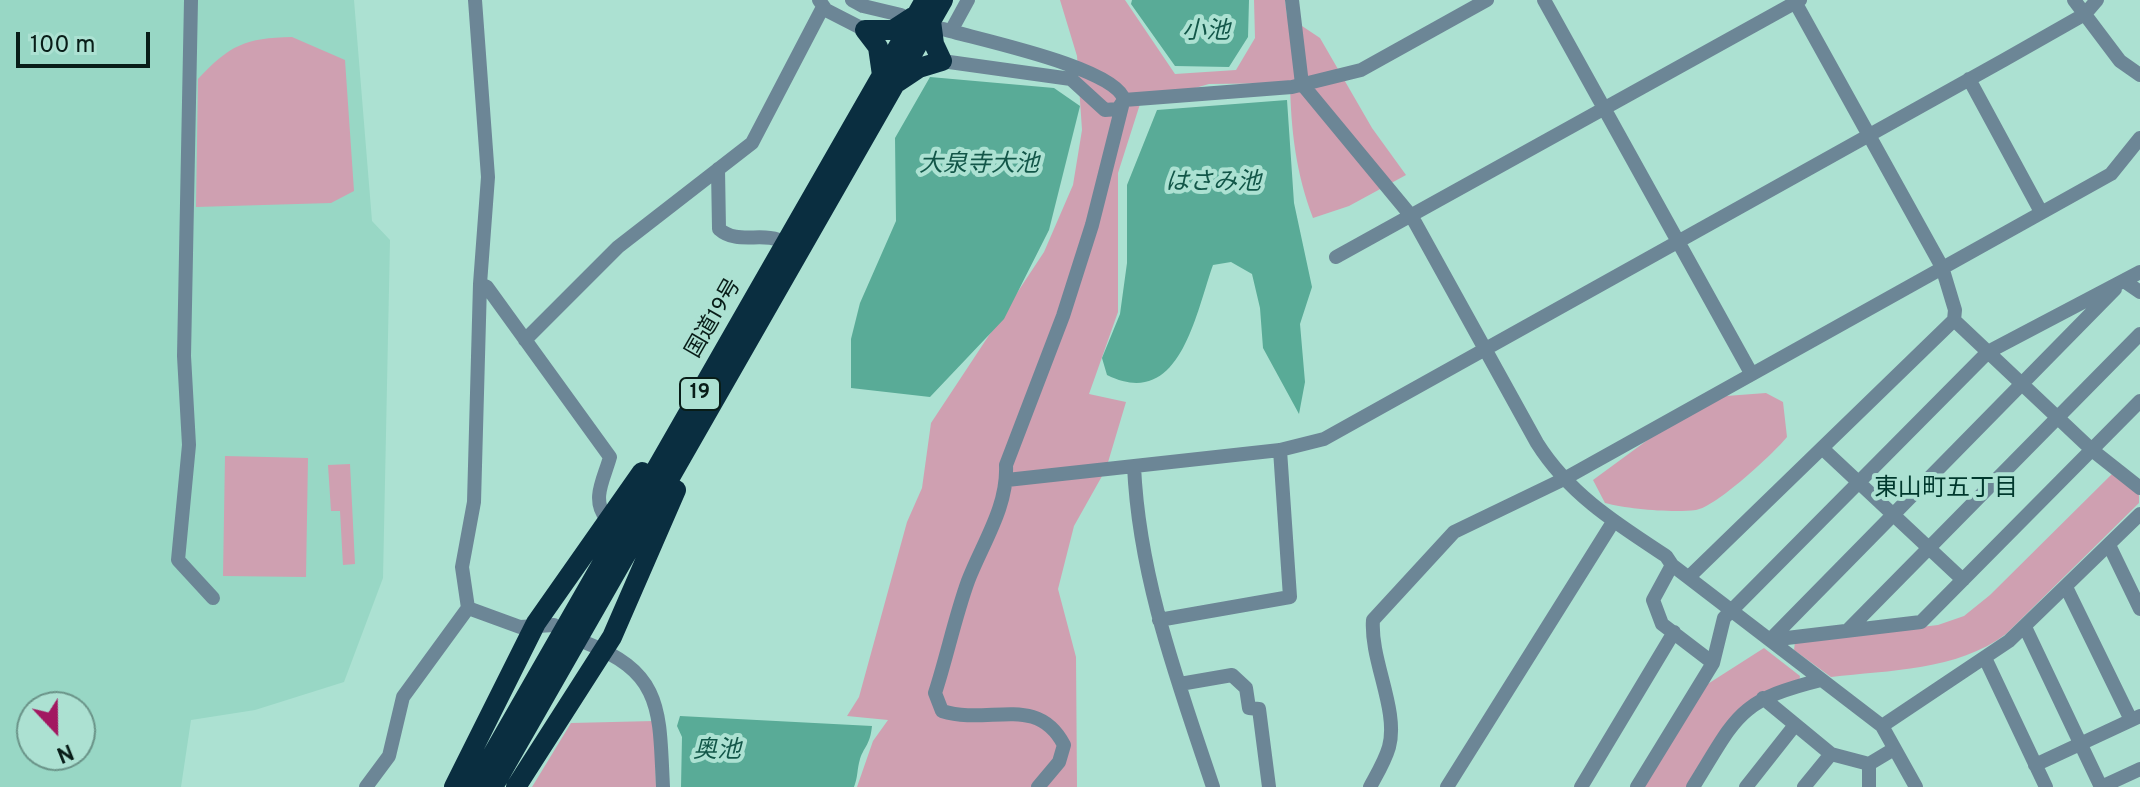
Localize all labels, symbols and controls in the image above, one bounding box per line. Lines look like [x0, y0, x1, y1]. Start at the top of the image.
scale bar [20, 16, 154, 66]
water label: 小池 [1182, 19, 1230, 47]
text: 100 m [30, 31, 96, 61]
water label: 大泉寺大池 [919, 152, 1039, 180]
water label: はさみ池 [1165, 170, 1261, 198]
street label: 国道19号 [682, 275, 748, 363]
road number: 19 [680, 378, 720, 410]
district label: 東山町五丁目 [1874, 476, 2018, 504]
north arrow [16, 691, 96, 771]
text: N [52, 736, 77, 767]
water label: 奥池 [693, 738, 741, 766]

